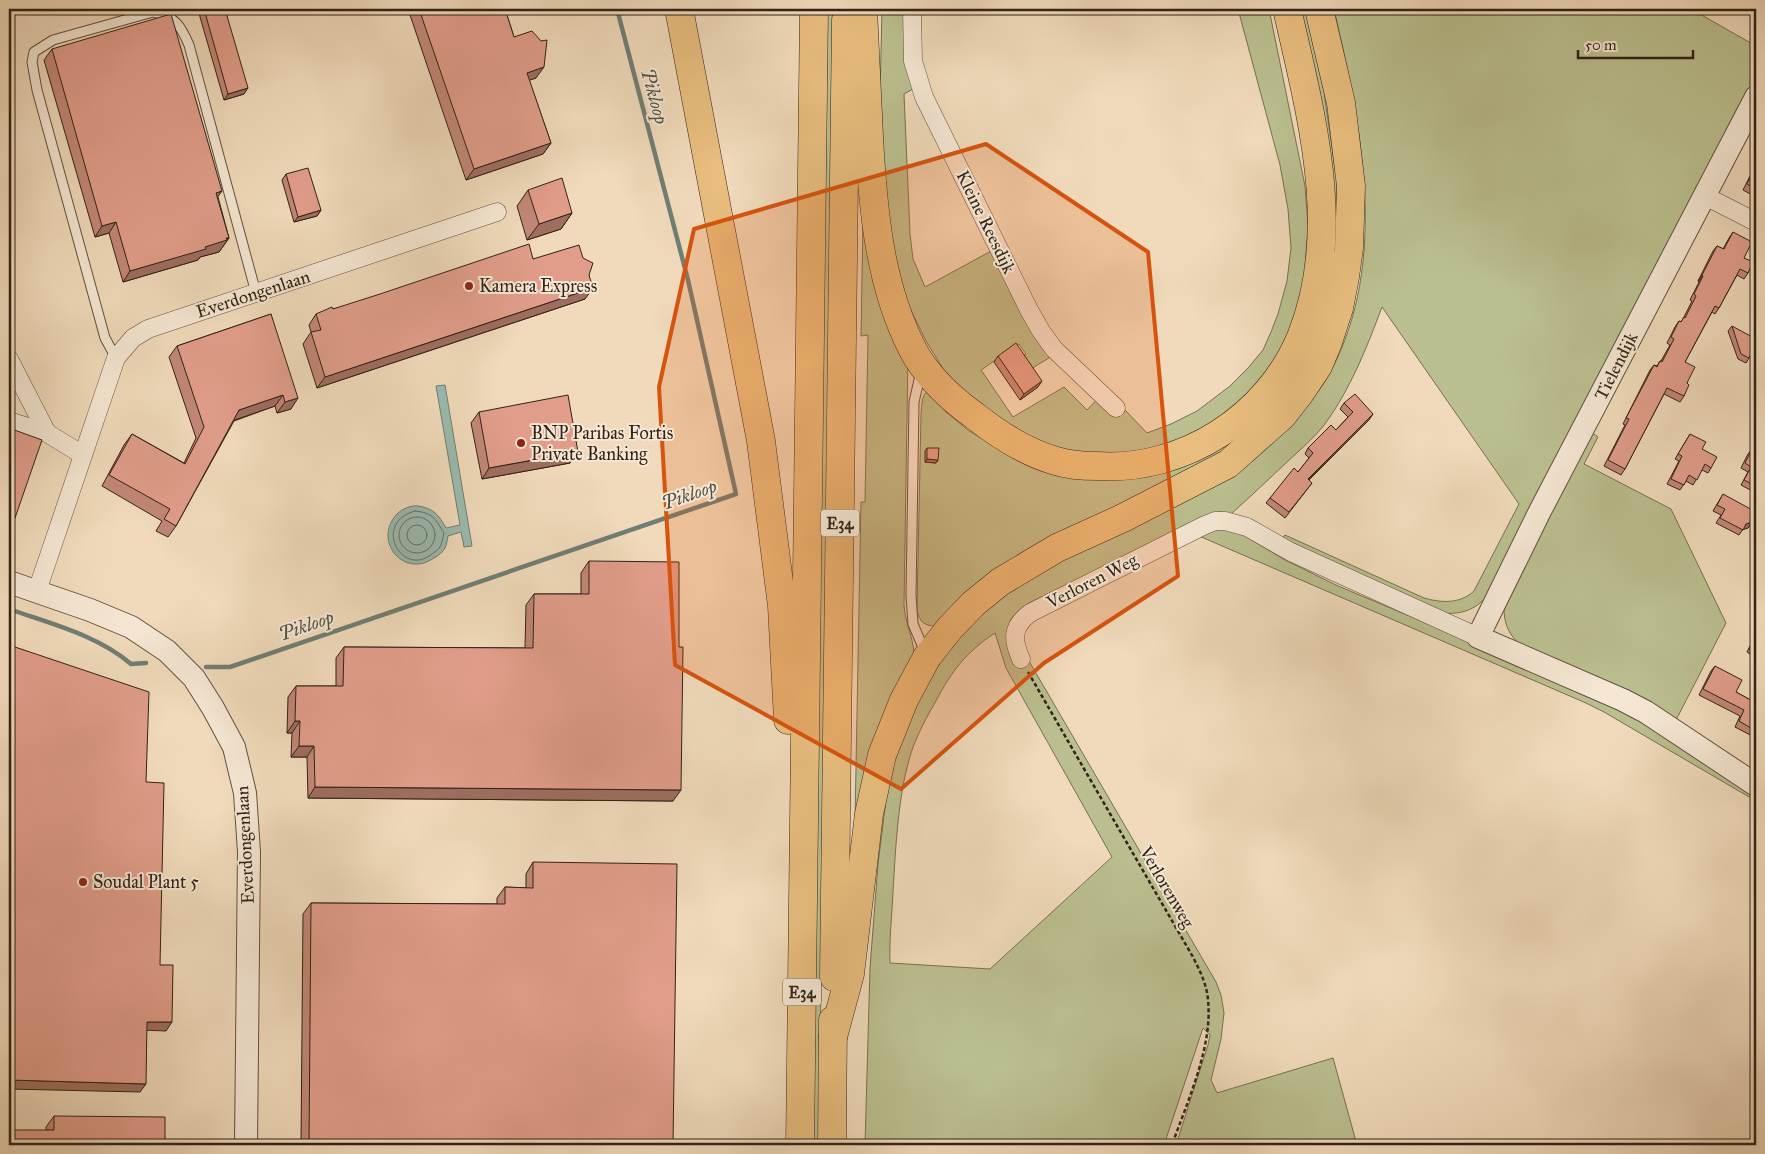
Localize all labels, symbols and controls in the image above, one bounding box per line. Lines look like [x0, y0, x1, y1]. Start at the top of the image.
scale bar [1578, 28, 1692, 60]
text: 50 m [1585, 36, 1617, 54]
water label: Pikloop [635, 66, 673, 127]
street label: Kleine Reesdijk [952, 167, 1021, 278]
street label: Everdongenlaan [193, 265, 313, 324]
place label: Kamera Express [479, 275, 597, 297]
marker: Kamera Express [463, 280, 475, 292]
street label: Tielendijk [1590, 328, 1643, 404]
place label: BNP Paribas Fortis Private Banking [531, 422, 673, 466]
marker: BNP Paribas Fortis Private Banking [515, 437, 527, 449]
water label: Pikloop [659, 474, 720, 516]
road number: E34 [821, 509, 859, 536]
street label: Verloren Weg [1042, 548, 1142, 615]
water label: Pikloop [276, 605, 337, 647]
street label: Everdongenlaan [231, 785, 260, 905]
street label: Verlorenweg [1133, 841, 1199, 933]
place label: Soudal Plant 5 [93, 871, 199, 893]
marker: Soudal Plant 5 [77, 876, 89, 888]
road number: E34 [783, 979, 821, 1006]

